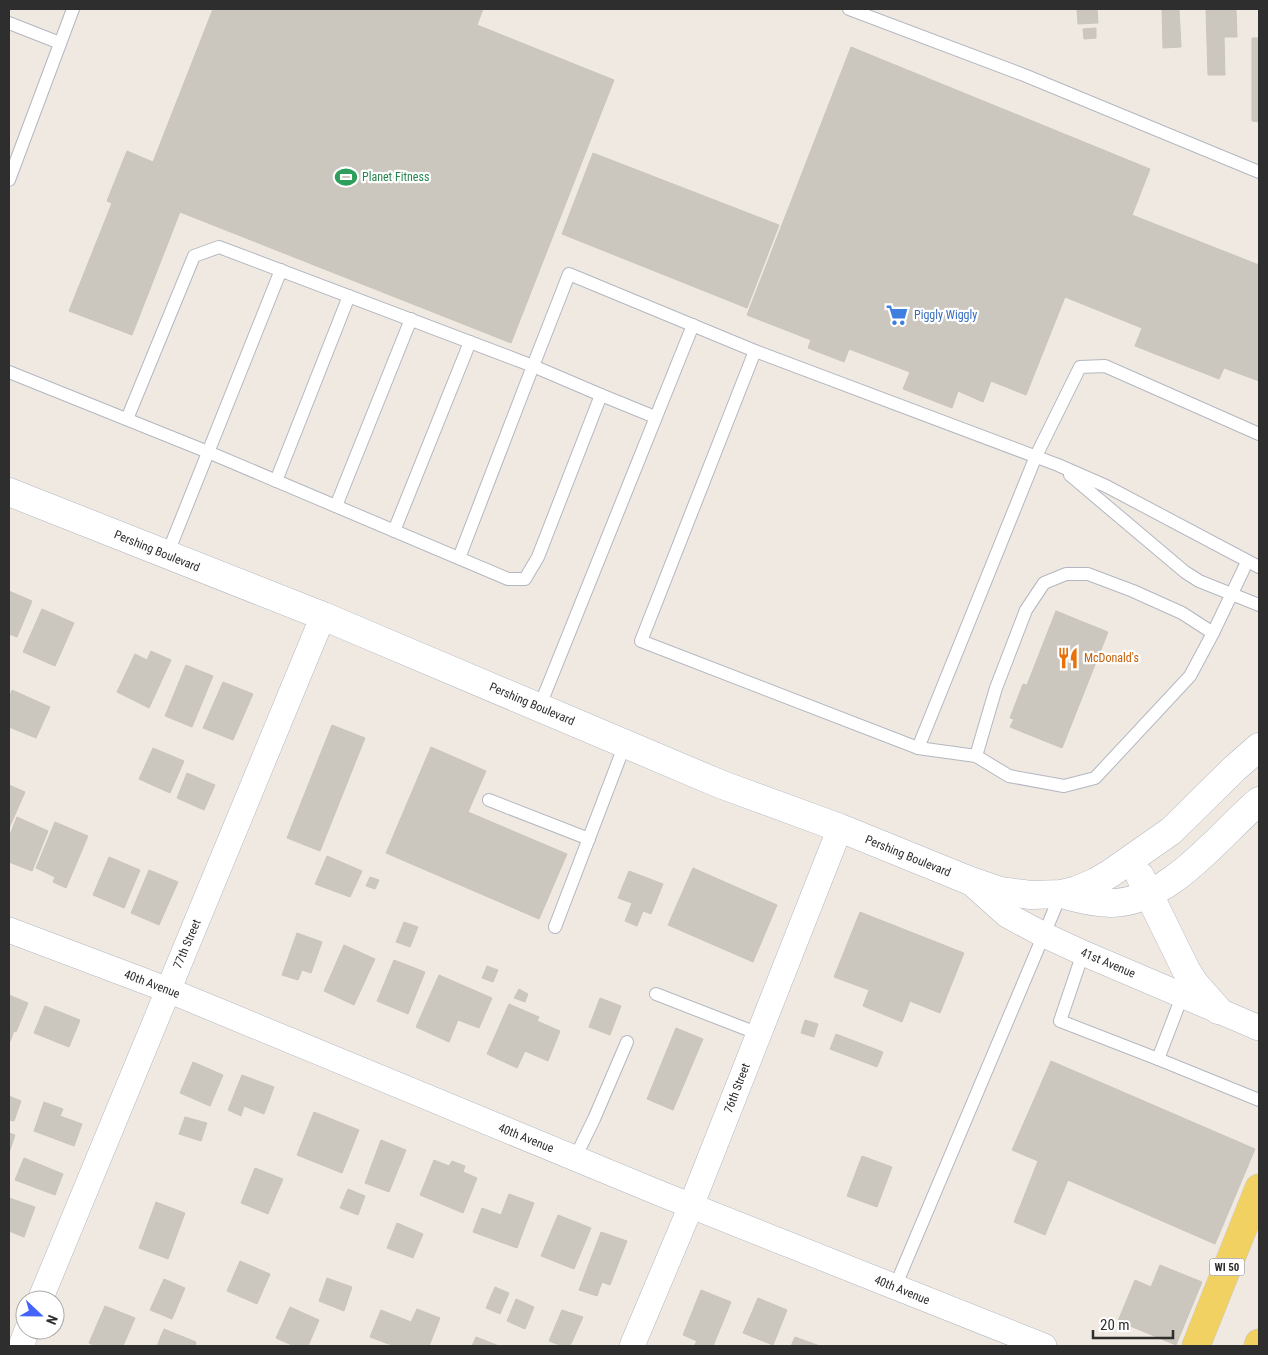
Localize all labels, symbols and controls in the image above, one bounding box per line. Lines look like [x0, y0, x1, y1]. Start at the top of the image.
sports icon: Planet Fitness [333, 164, 359, 190]
place label: Planet Fitness [362, 170, 429, 184]
supermarket icon: Piggly Wiggly [884, 302, 910, 328]
place label: Piggly Wiggly [914, 308, 977, 322]
street label: Pershing Boulevard [112, 527, 202, 575]
restaurant icon: McDonald's [1055, 645, 1081, 671]
place label: McDonald's [1084, 651, 1139, 665]
street label: Pershing Boulevard [487, 680, 577, 728]
street label: Pershing Boulevard [863, 832, 953, 880]
street label: 77th Street [170, 917, 204, 971]
street label: 41st Avenue [1078, 945, 1138, 981]
street label: 40th Avenue [122, 967, 182, 1001]
street label: 76th Street [721, 1061, 753, 1115]
street label: 40th Avenue [496, 1121, 556, 1156]
road number: WI 50 [1210, 1258, 1244, 1276]
street label: 40th Avenue [872, 1273, 932, 1308]
north arrow [15, 1290, 65, 1340]
scale bar [1093, 1308, 1173, 1340]
text: N [43, 1313, 61, 1327]
text: 20 m [1100, 1316, 1130, 1334]

